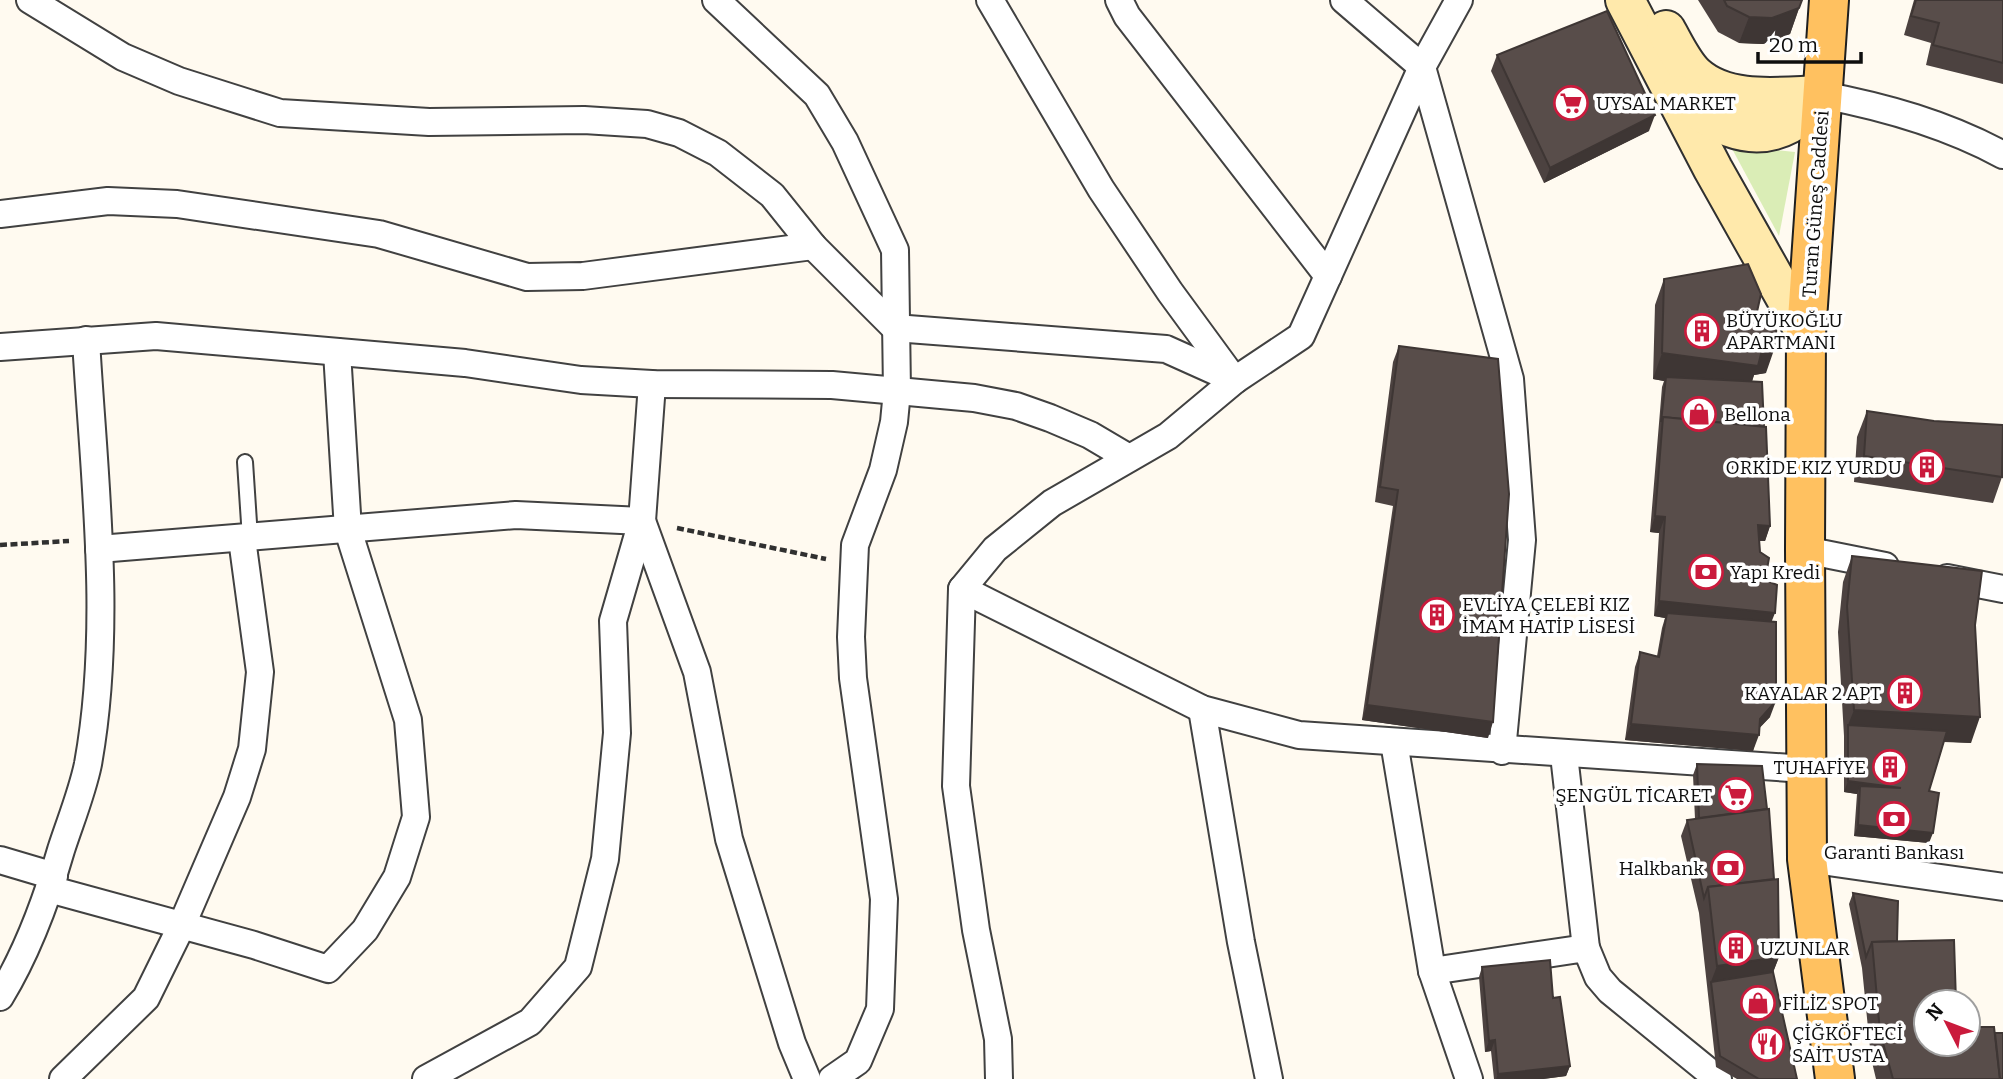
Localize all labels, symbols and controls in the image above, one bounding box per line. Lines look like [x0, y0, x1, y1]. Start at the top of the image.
scale bar [1758, 21, 1861, 65]
text: 20 m [1769, 32, 1818, 58]
supermarket icon: UYSAL MARKET [1552, 84, 1590, 122]
place label: UYSAL MARKET [1596, 92, 1736, 115]
street label: Turan Güneş Caddesi [1797, 109, 1834, 298]
place label: BÜYÜKOĞLU APARTMANI [1726, 309, 1843, 354]
building icon: BÜYÜKOĞLU APARTMANI [1683, 312, 1721, 350]
shop icon: Bellona [1680, 395, 1718, 433]
place label: Bellona [1724, 403, 1791, 426]
building icon: ORKİDE KIZ YURDU [1908, 448, 1946, 486]
place label: ORKİDE KIZ YURDU [1726, 456, 1902, 479]
bank icon: Yapı Kredi [1687, 553, 1725, 591]
place label: Yapı Kredi [1730, 561, 1820, 584]
place label: EVLİYA ÇELEBİ KIZ İMAM HATİP LİSESİ [1462, 593, 1635, 638]
building icon: EVLİYA ÇELEBİ KIZ İMAM HATİP LİSESİ [1418, 596, 1456, 634]
building icon: KAYALAR 2 APT [1886, 674, 1924, 712]
place label: KAYALAR 2 APT [1744, 682, 1881, 705]
building icon: TUHAFİYE [1871, 748, 1909, 786]
place label: TUHAFİYE [1774, 756, 1866, 779]
supermarket icon: ŞENGÜL TİCARET [1717, 776, 1755, 814]
place label: ŞENGÜL TİCARET [1555, 784, 1712, 807]
bank icon: Garanti Bankası [1875, 800, 1913, 838]
place label: Garanti Bankası [1824, 841, 1964, 864]
bank icon: Halkbank [1709, 849, 1747, 887]
place label: Halkbank [1619, 857, 1704, 880]
building icon: UZUNLAR [1717, 929, 1755, 967]
place label: UZUNLAR [1760, 937, 1850, 960]
shop icon: FİLİZ SPOT [1739, 984, 1777, 1022]
north arrow [1912, 988, 1982, 1058]
place label: FİLİZ SPOT [1782, 992, 1878, 1015]
text: N [1921, 999, 1948, 1025]
place label: ÇİĞKÖFTECİ SAİT USTA [1792, 1022, 1903, 1067]
restaurant icon: ÇİĞKÖFTECİ SAİT USTA [1748, 1025, 1786, 1063]

